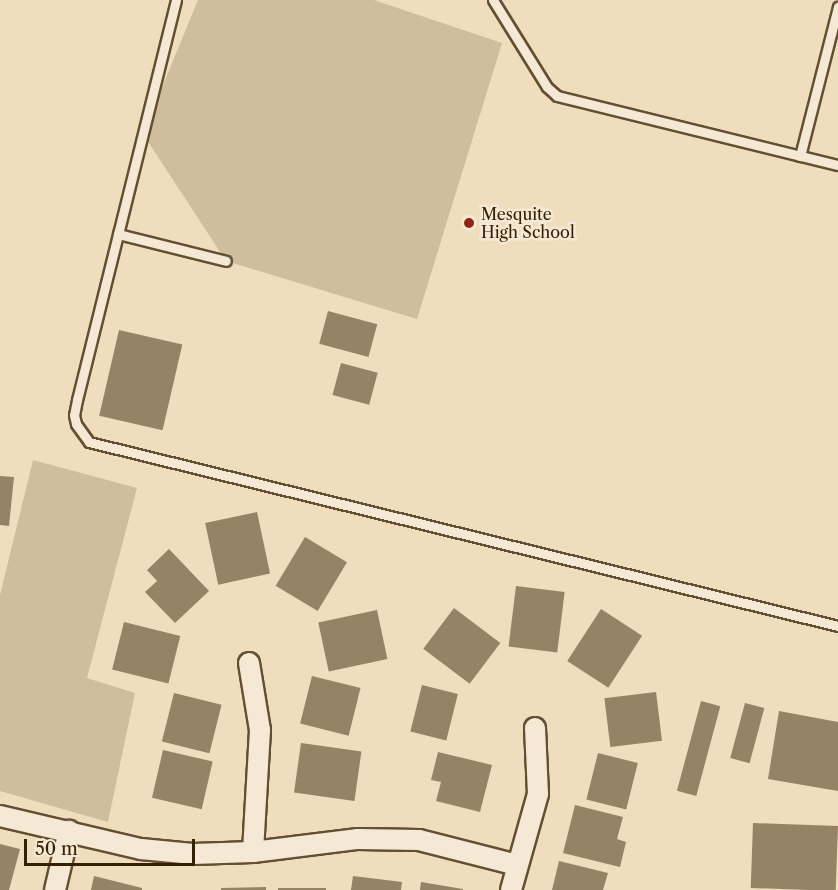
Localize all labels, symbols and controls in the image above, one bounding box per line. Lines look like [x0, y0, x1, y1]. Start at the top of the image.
place label: Mesquite High School [481, 204, 575, 242]
marker: Mesquite High School [462, 216, 476, 230]
scale bar [27, 827, 198, 865]
text: 50 m [35, 838, 78, 860]

